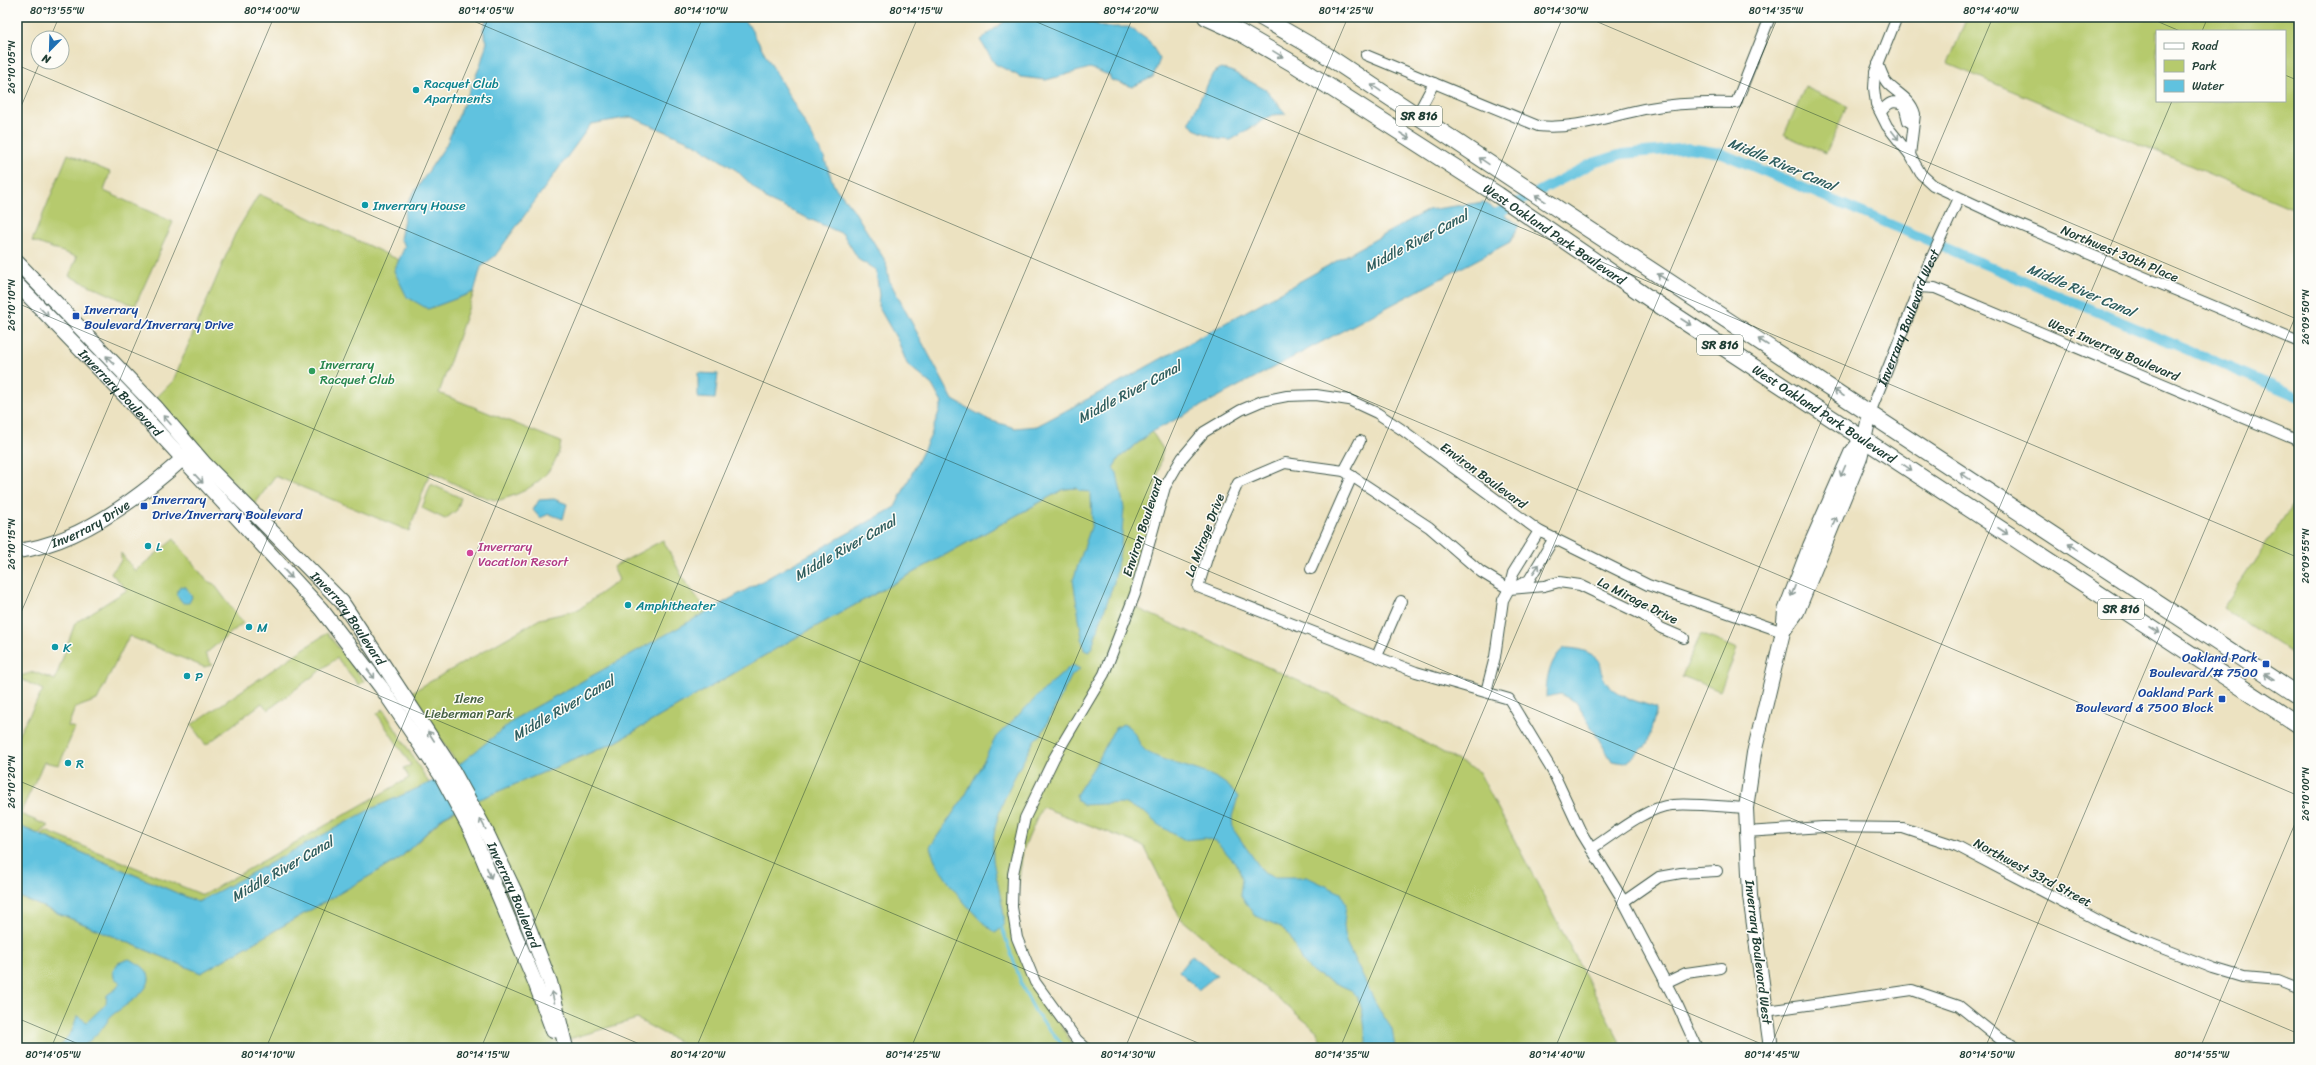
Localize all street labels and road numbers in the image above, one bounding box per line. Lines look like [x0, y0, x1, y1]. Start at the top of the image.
road number: SR 816 [1396, 106, 1442, 126]
street label: West Oakland Park Boulevard [1478, 177, 1631, 292]
street label: Northwest 30th Place [2057, 218, 2183, 289]
street label: Inverrary Boulevard West [1871, 245, 1946, 390]
street label: West Inverray Boulevard [2045, 311, 2184, 388]
road number: SR 816 [1697, 335, 1743, 355]
street label: Inverrary Boulevard [72, 342, 169, 443]
street label: West Oakland Park Boulevard [1747, 358, 1902, 470]
street label: Environ Boulevard [1435, 436, 1533, 516]
street label: Environ Boulevard [1116, 474, 1170, 580]
street label: La Mirage Drive [1178, 490, 1231, 580]
street label: Inverrary Drive [47, 493, 135, 555]
street label: Inverrary Boulevard [304, 565, 392, 671]
street label: La Mirage Drive [1593, 570, 1682, 631]
road number: SR 816 [2098, 599, 2144, 619]
street label: Northwest 33rd Street [1969, 831, 2096, 914]
street label: Inverrary Boulevard [480, 837, 547, 953]
street label: Inverrary Boulevard West [1738, 877, 1779, 1026]

